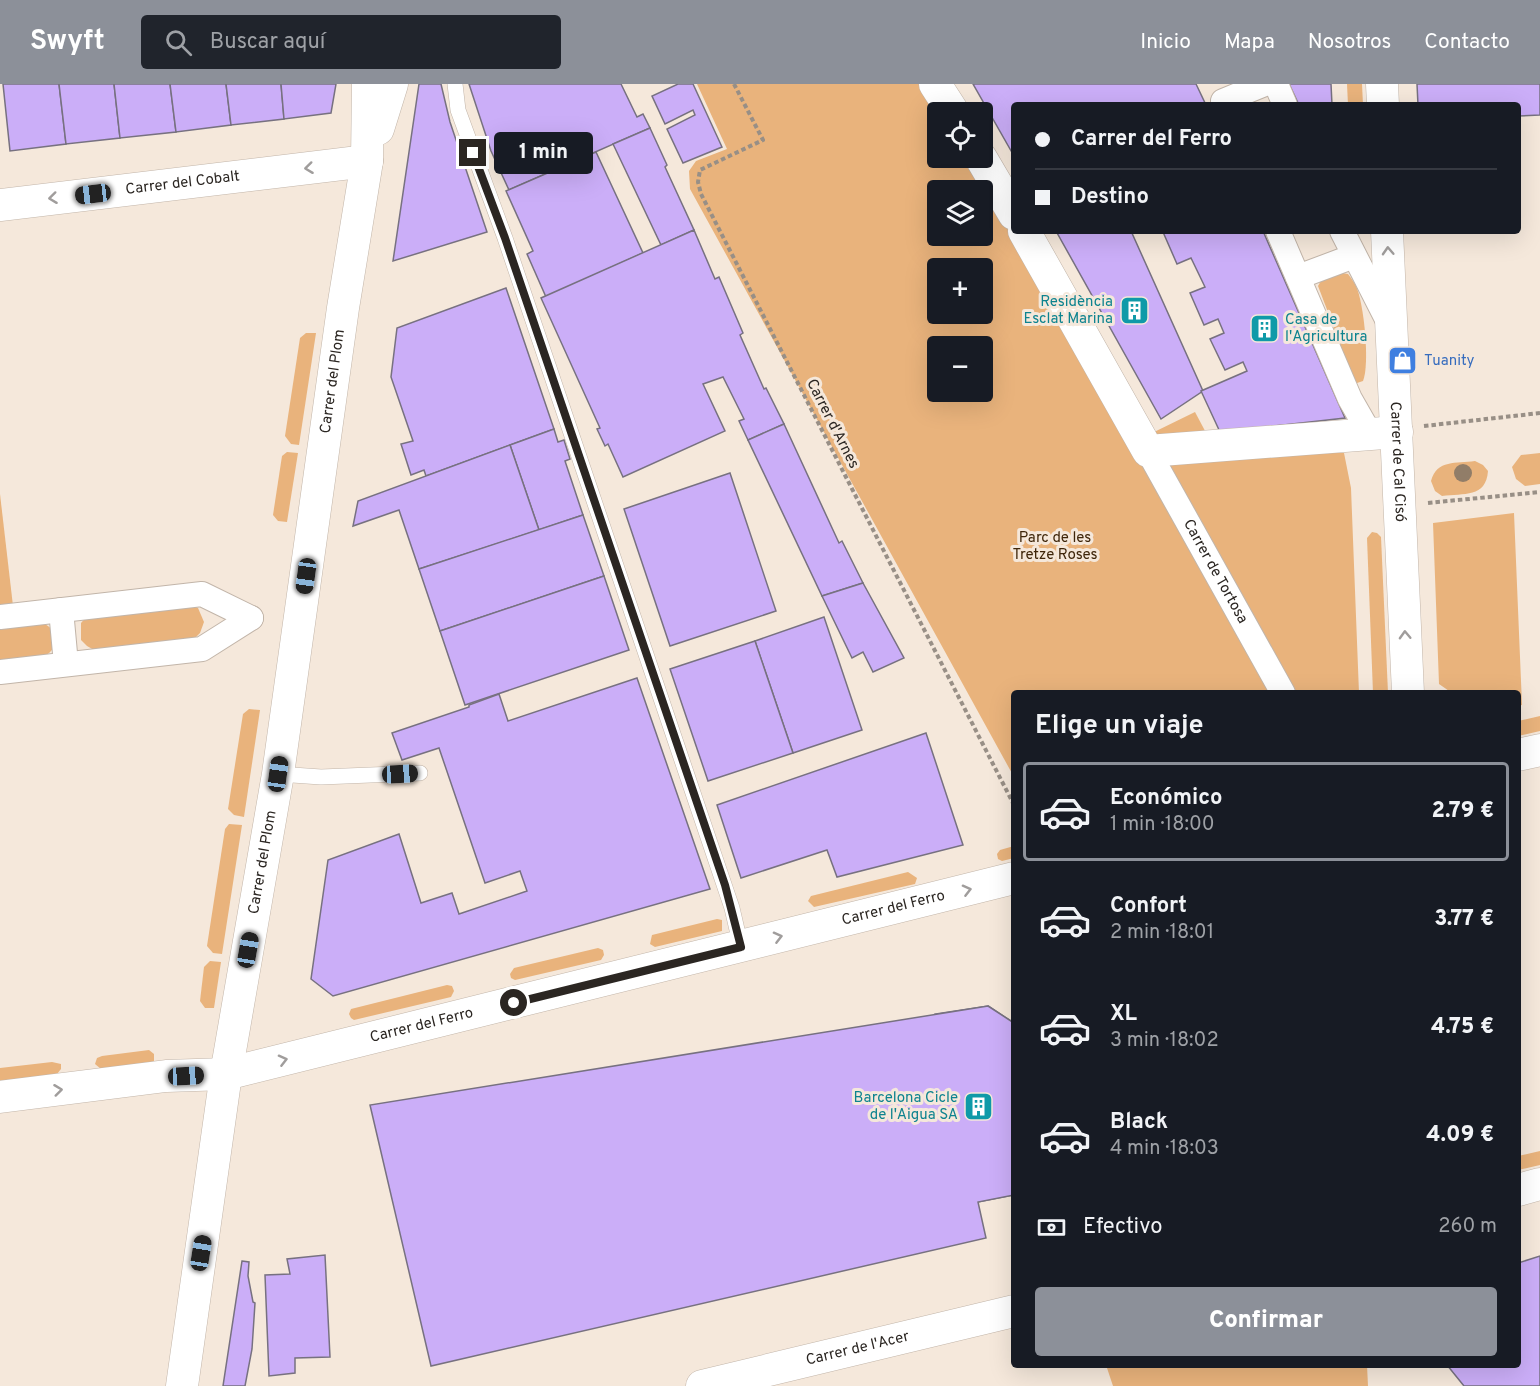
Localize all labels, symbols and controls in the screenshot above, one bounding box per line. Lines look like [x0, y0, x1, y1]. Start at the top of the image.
search box [141, 15, 561, 69]
text: Swyft [30, 24, 105, 60]
icon: search [162, 26, 195, 59]
text: Buscar aquí [210, 29, 325, 56]
text: Inicio [1140, 29, 1191, 56]
text: Mapa [1224, 29, 1275, 56]
text: Nosotros [1308, 29, 1391, 56]
text: Contacto [1424, 29, 1510, 56]
map controls [927, 102, 993, 402]
button: locate [927, 102, 993, 168]
text: Carrer del Ferro [1071, 126, 1232, 153]
callout: 1 min [494, 132, 593, 174]
route end [459, 139, 486, 166]
text: 1 min [519, 140, 568, 166]
one-way arrow [304, 161, 313, 174]
street label: Carrer del Cobalt [125, 167, 241, 199]
button: layers [927, 180, 993, 246]
car [74, 183, 112, 205]
text: Destino [1071, 184, 1149, 211]
one-way arrow [48, 192, 57, 204]
one-way arrow [1382, 246, 1395, 255]
button: + [927, 258, 993, 324]
place label: Residència Esclat Marina [1023, 293, 1113, 329]
building icon: Residència Esclat Marina [1118, 295, 1150, 327]
place label: Casa de l'Agricultura [1285, 311, 1367, 347]
building icon: Casa de l'Agricultura [1248, 313, 1280, 345]
street label: Carrer del Plom [316, 328, 349, 435]
button: − [927, 336, 993, 402]
shop icon: Tuanity [1387, 345, 1419, 377]
place label: Tuanity [1424, 352, 1474, 371]
street label: Carrer d'Arnes [801, 376, 863, 472]
street label: Carrer de Cal Cisó [1385, 401, 1410, 522]
street label: Carrer de Tortosa [1179, 516, 1252, 627]
park label: Parc de les Tretze Roses [1012, 529, 1098, 565]
car [295, 557, 317, 595]
one-way arrow [1399, 630, 1412, 639]
text: Elige un viaje [1035, 709, 1204, 743]
car [267, 755, 289, 793]
car [382, 764, 418, 784]
icon: car [1038, 785, 1092, 839]
text: Económico [1110, 785, 1223, 812]
text: 2.79 € [1432, 798, 1494, 825]
street label: Carrer del Plom [244, 809, 281, 916]
text: 1 min · 18:00 [1110, 812, 1215, 838]
one-way arrow [962, 884, 972, 897]
street label: Carrer del Ferro [840, 886, 947, 930]
icon: car [1038, 893, 1092, 947]
text: Confort [1110, 893, 1187, 920]
text: 3.77 € [1434, 906, 1494, 933]
text: 2 min · 18:01 [1110, 920, 1214, 946]
car [236, 931, 260, 969]
one-way arrow [773, 932, 783, 945]
route start [500, 989, 527, 1016]
icon: car [1038, 1001, 1092, 1055]
text: XL [1110, 1001, 1137, 1028]
street label: Carrer del Ferro [368, 1003, 475, 1047]
text: 4.75 € [1431, 1014, 1494, 1041]
text: 3 min · 18:02 [1110, 1028, 1219, 1054]
one-way arrow [278, 1055, 288, 1068]
car [168, 1066, 204, 1086]
one-way arrow [53, 1084, 63, 1097]
place label: Barcelona Cicle de l'Aigua SA [854, 1089, 958, 1125]
building icon: Barcelona Cicle de l'Aigua SA [963, 1091, 995, 1123]
icon: car [1038, 1109, 1092, 1163]
text: Black [1110, 1109, 1168, 1136]
text: 4.09 € [1426, 1122, 1494, 1149]
text: 4 min · 18:03 [1110, 1136, 1219, 1162]
icon: cash [1035, 1211, 1068, 1244]
text: Efectivo [1083, 1214, 1163, 1241]
text: 260 m [1438, 1214, 1497, 1240]
car [189, 1234, 213, 1272]
button: Confirmar [1035, 1287, 1497, 1356]
street label: Carrer de l'Acer [804, 1327, 911, 1370]

